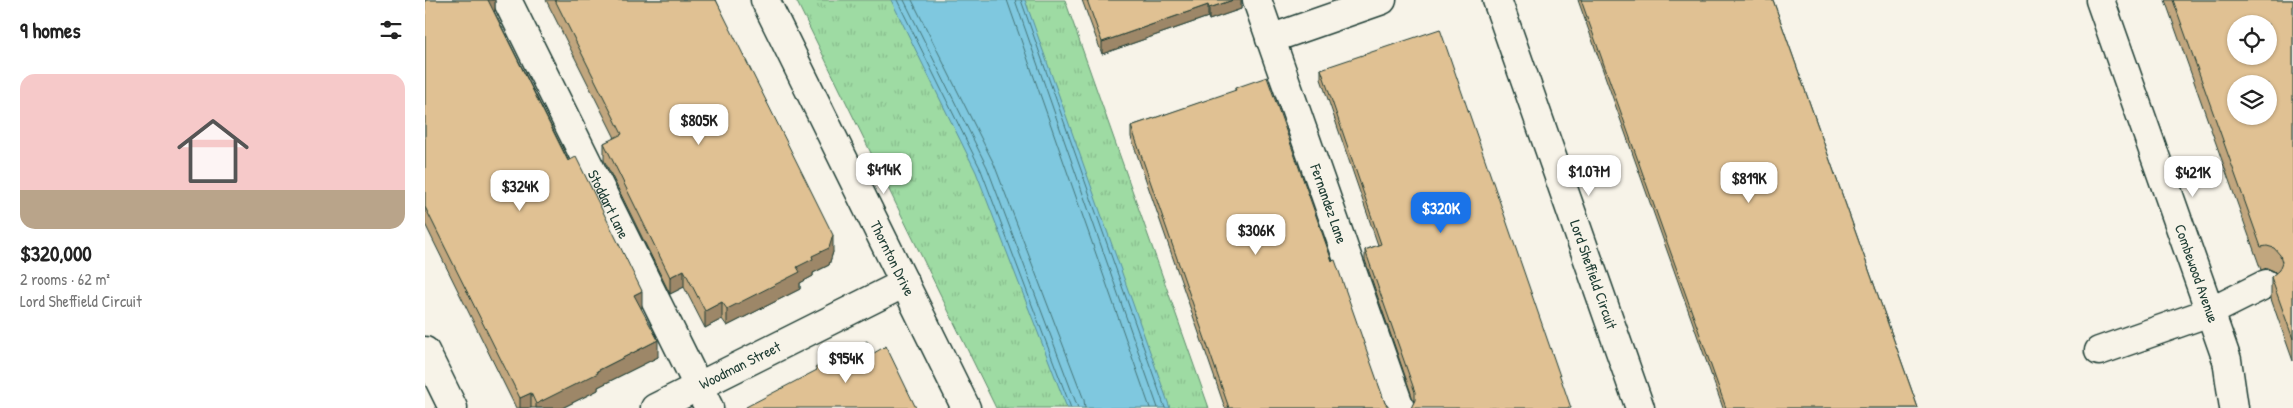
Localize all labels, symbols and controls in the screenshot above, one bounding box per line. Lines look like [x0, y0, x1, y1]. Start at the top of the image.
map controls [2227, 15, 2277, 125]
button: locate [2227, 15, 2277, 65]
text: 9 homes [20, 16, 81, 45]
icon: filters [377, 16, 405, 44]
button: layers [2227, 75, 2277, 125]
pin: $805K [664, 104, 734, 146]
icon: home [168, 106, 258, 196]
text: $805K [680, 109, 718, 131]
pin: $414K [849, 152, 919, 195]
pin: $1.07M [1548, 154, 1630, 197]
pin: $421K [2158, 156, 2228, 198]
text: $414K [867, 158, 901, 180]
street label: Fernandez Lane [1305, 160, 1353, 246]
text: $1.07M [1568, 160, 1610, 182]
text: $421K [2175, 161, 2211, 183]
pin: $819K [1714, 162, 1784, 204]
street label: Stoddart Lane [583, 166, 635, 242]
text: $819K [1731, 167, 1767, 189]
pin: $324K [485, 170, 555, 212]
text: $324K [501, 175, 539, 197]
pin: $320K [1406, 192, 1476, 234]
text: $320K [1422, 197, 1460, 219]
pin: $306K [1221, 214, 1291, 256]
street label: Thornton Drive [865, 217, 920, 299]
street label: Lord Sheffield Circuit [1565, 217, 1623, 333]
text: $306K [1237, 219, 1275, 241]
street label: Combewood Avenue [2170, 221, 2224, 325]
text: $320,000 [20, 239, 92, 268]
text: 2 rooms · 62 m² [20, 268, 110, 290]
text: Lord Sheffield Circuit [20, 290, 142, 312]
street label: Woodman Street [695, 336, 785, 394]
pin: $954K [811, 342, 881, 384]
text: $954K [828, 347, 864, 369]

